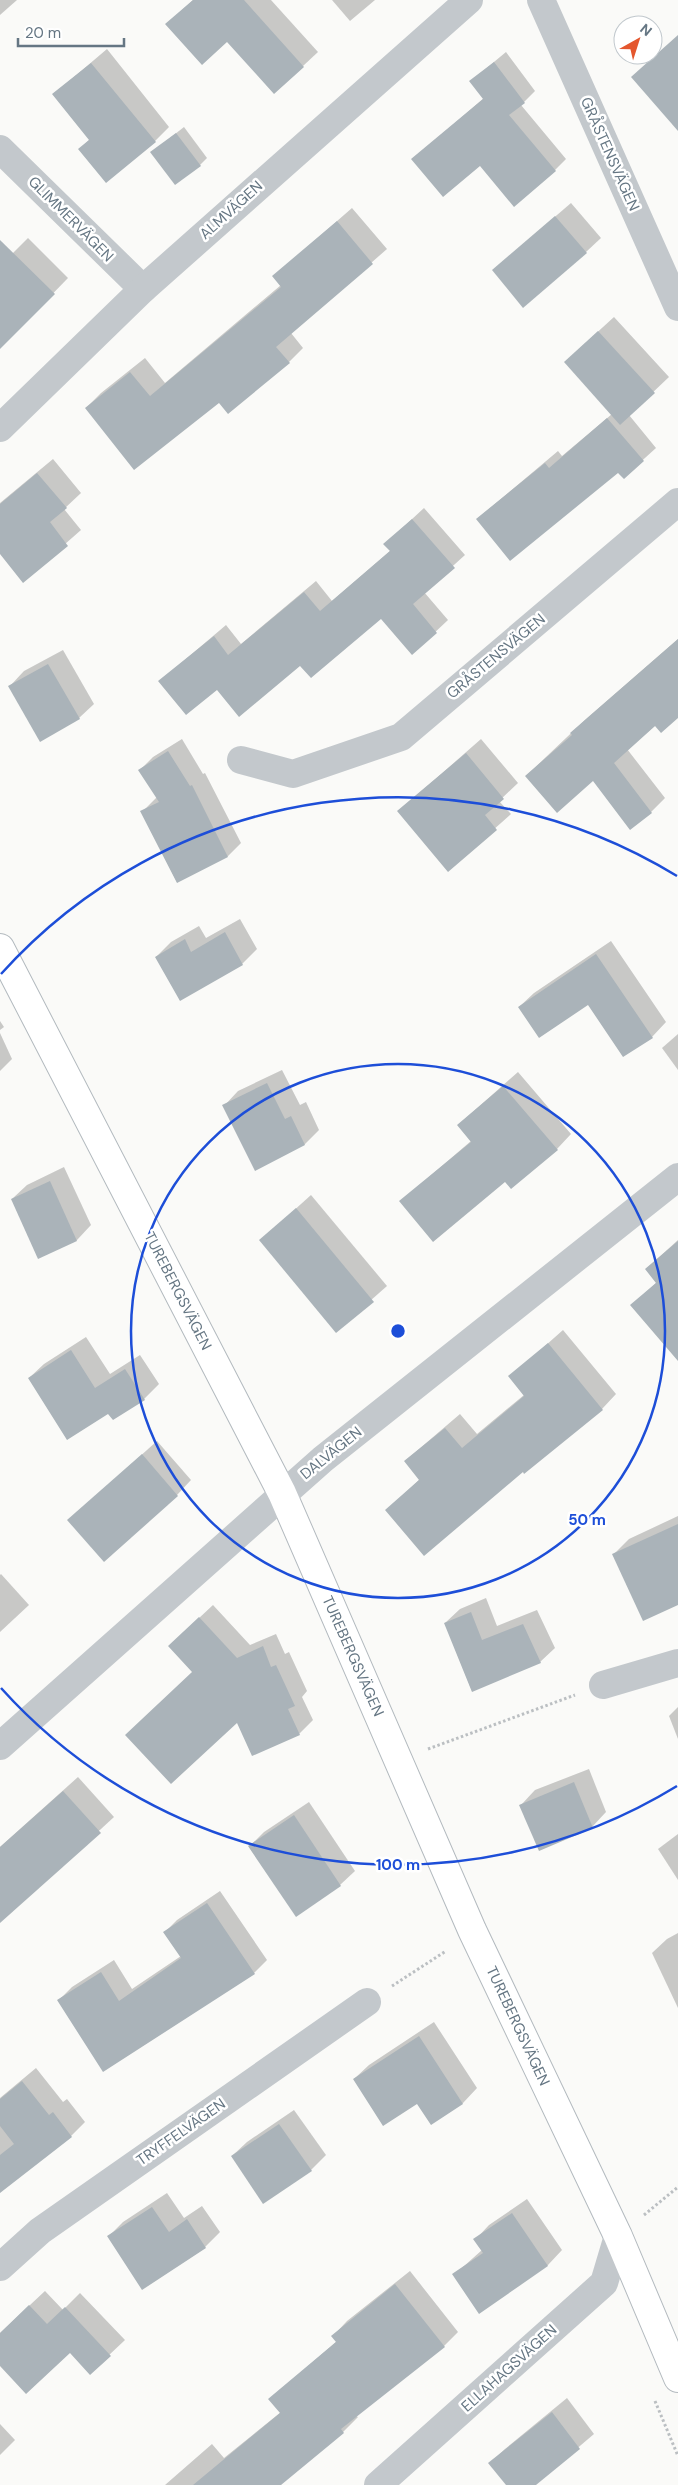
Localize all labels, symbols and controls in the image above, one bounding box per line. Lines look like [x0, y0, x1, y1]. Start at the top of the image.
scale bar [18, 15, 124, 47]
north arrow [613, 15, 663, 65]
text: N [637, 20, 656, 40]
text: 20 m [25, 23, 61, 43]
street label: GRÅSTENSVÄGEN [576, 94, 644, 214]
street label: GLIMMERVÄGEN [24, 172, 118, 266]
street label: ALMVÄGEN [195, 176, 267, 244]
street label: GRÅSTENSVÄGEN [443, 609, 549, 703]
street label: TUREBERGSVÄGEN [140, 1229, 216, 1353]
centre of rings [389, 1322, 407, 1340]
street label: DALVÄGEN [296, 1422, 366, 1484]
text: 50 m [568, 1510, 606, 1530]
street label: TUREBERGSVÄGEN [317, 1593, 389, 1719]
text: 100 m [376, 1855, 420, 1875]
street label: TUREBERGSVÄGEN [481, 1963, 555, 2089]
street label: TRYFFELVÄGEN [133, 2094, 229, 2170]
street label: ELLAHAGSVÄGEN [457, 2320, 561, 2416]

